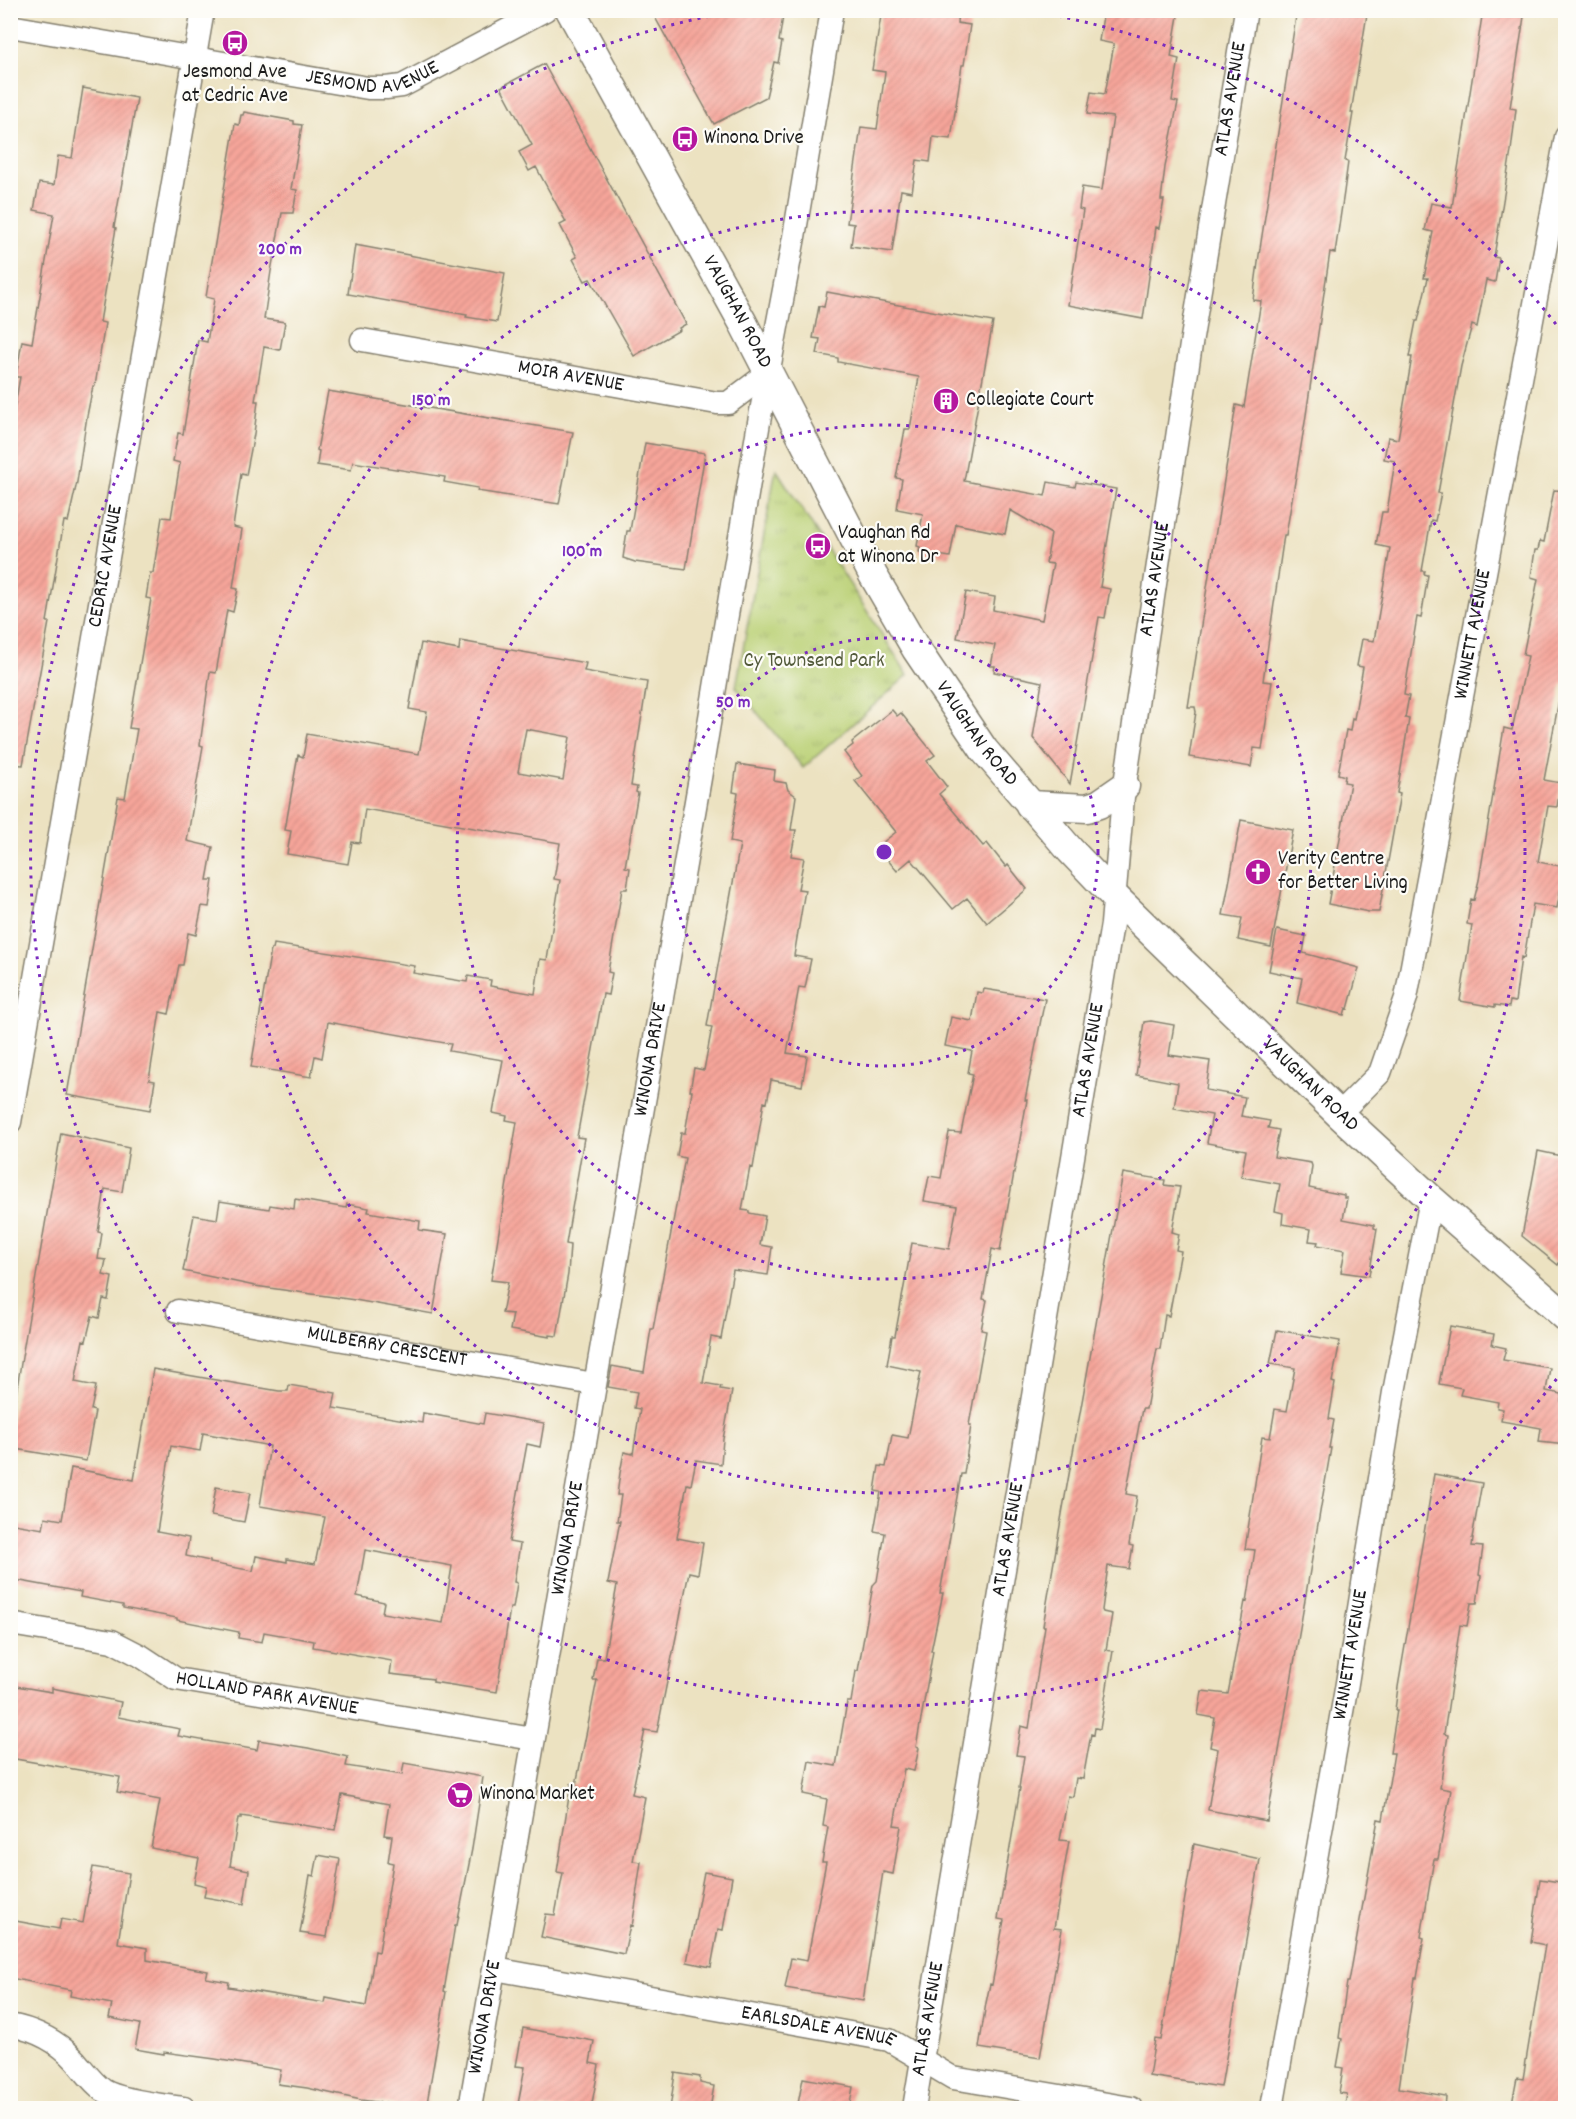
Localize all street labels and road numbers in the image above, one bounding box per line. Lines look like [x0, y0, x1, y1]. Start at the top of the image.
street label: ATLAS AVENUE [1207, 40, 1256, 159]
street label: JESMOND AVENUE [303, 54, 445, 103]
street label: VAUGHAN ROAD [694, 250, 779, 374]
street label: MOIR AVENUE [515, 353, 627, 401]
street label: CEDRIC AVENUE [81, 502, 132, 630]
street label: ATLAS AVENUE [1132, 520, 1179, 639]
street label: WINNETT AVENUE [1447, 567, 1500, 702]
street label: VAUGHAN ROAD [927, 676, 1025, 794]
street label: WINONA DRIVE [627, 1000, 676, 1119]
street label: ATLAS AVENUE [1065, 1001, 1114, 1120]
street label: VAUGHAN ROAD [1255, 1032, 1365, 1140]
street label: MULBERRY CRESCENT [305, 1319, 470, 1376]
street label: WINONA DRIVE [544, 1479, 593, 1598]
street label: ATLAS AVENUE [985, 1480, 1033, 1599]
street label: WINNETT AVENUE [1326, 1587, 1377, 1722]
street label: HOLLAND PARK AVENUE [173, 1664, 361, 1724]
street label: WINONA DRIVE [461, 1958, 510, 2077]
street label: ATLAS AVENUE [905, 1960, 953, 2079]
street label: EARLSDALE AVENUE [739, 1999, 902, 2056]

